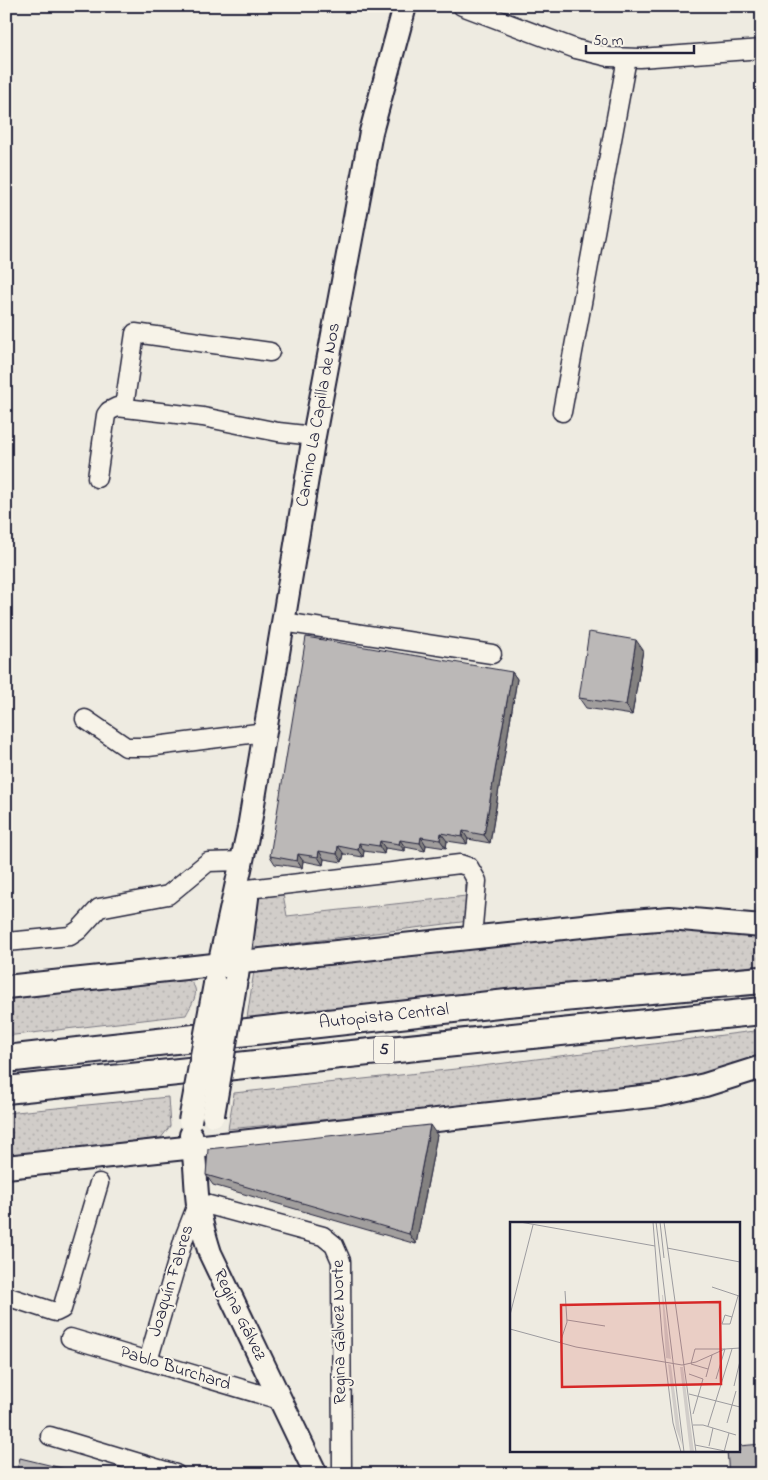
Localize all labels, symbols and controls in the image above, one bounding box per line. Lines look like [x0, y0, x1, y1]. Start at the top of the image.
scale bar [586, 22, 693, 54]
text: 50 m [593, 30, 624, 52]
street label: Camino La Capilla de Nos [290, 321, 348, 509]
street label: Autopista Central [318, 997, 450, 1037]
road number: 5 [374, 1036, 394, 1064]
street label: Joaquín Fabres [143, 1222, 201, 1340]
inset map [510, 1222, 740, 1452]
street label: Regina Gálvez Norte [326, 1259, 355, 1405]
street label: Regina Gálvez [205, 1265, 273, 1366]
street label: Pablo Burchard [116, 1340, 234, 1398]

